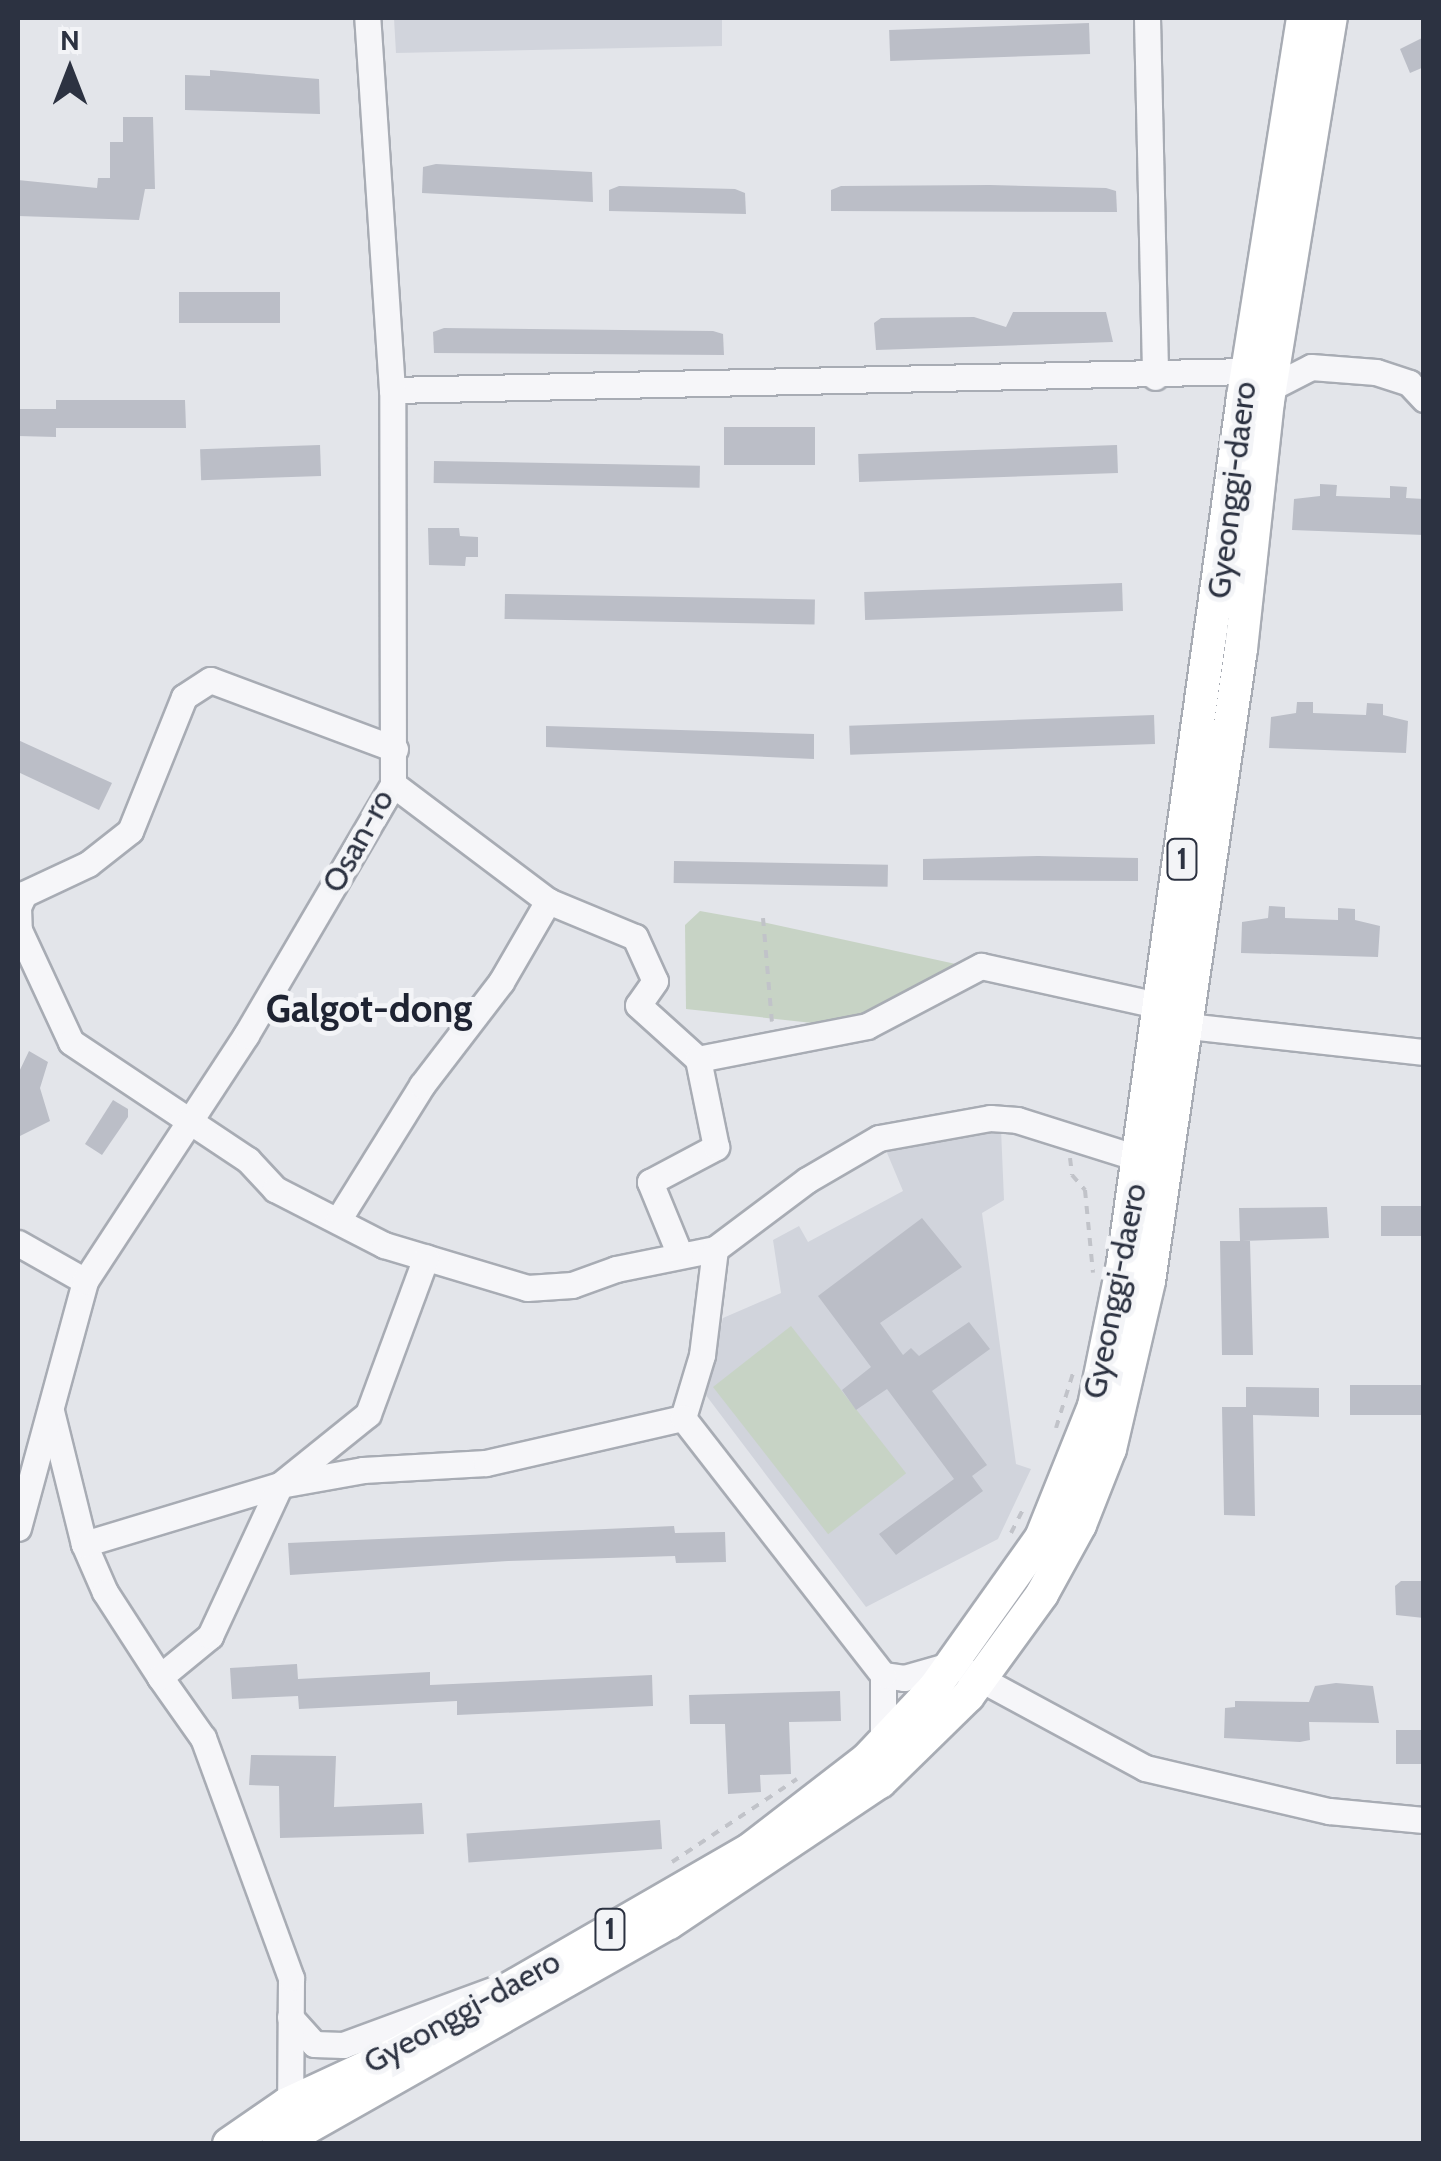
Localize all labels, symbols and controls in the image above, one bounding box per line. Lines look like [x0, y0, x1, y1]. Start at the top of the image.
north arrow [20, 20, 120, 120]
text: N [60, 23, 80, 57]
street label: Gyeonggi-daero [1200, 379, 1264, 601]
street label: Osan-ro [314, 783, 402, 899]
road number: 1 [1164, 834, 1200, 884]
district label: Galgot-dong [266, 986, 472, 1032]
street label: Gyeonggi-daero [1075, 1180, 1155, 1402]
road number: 1 [592, 1904, 628, 1954]
street label: Gyeonggi-daero [357, 1942, 567, 2082]

